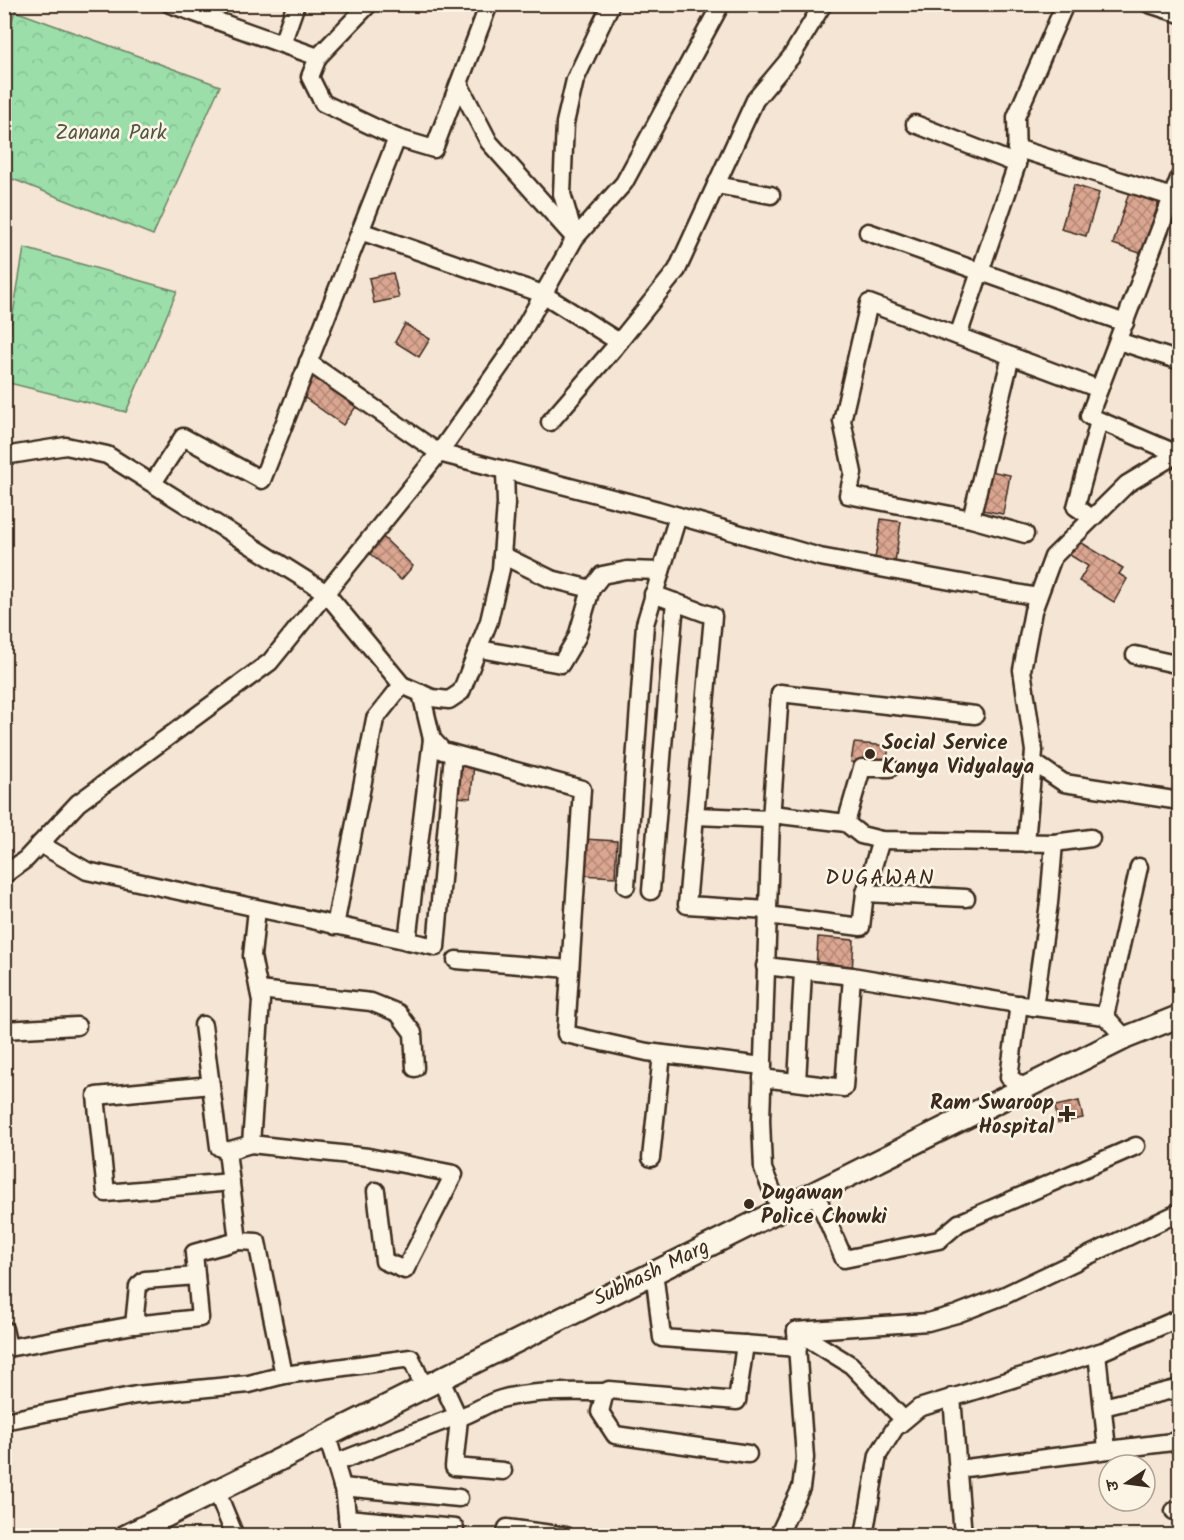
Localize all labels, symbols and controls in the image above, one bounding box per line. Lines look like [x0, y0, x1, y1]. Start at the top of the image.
park label: Zanana Park [55, 117, 167, 150]
place label: Social Service Kanya Vidyalaya [882, 727, 1034, 784]
marker: Social Service Kanya Vidyalaya [863, 747, 877, 761]
district label: DUGAWAN [825, 861, 935, 896]
place label: Ram Swaroop Hospital [930, 1087, 1054, 1144]
marker: Ram Swaroop Hospital [1058, 1105, 1076, 1123]
place label: Dugawan Police Chowki [761, 1177, 887, 1234]
marker: Dugawan Police Chowki [742, 1197, 756, 1211]
street label: Subhash Marg [588, 1231, 715, 1316]
north arrow [1097, 1453, 1157, 1513]
text: उ [1100, 1475, 1127, 1494]

